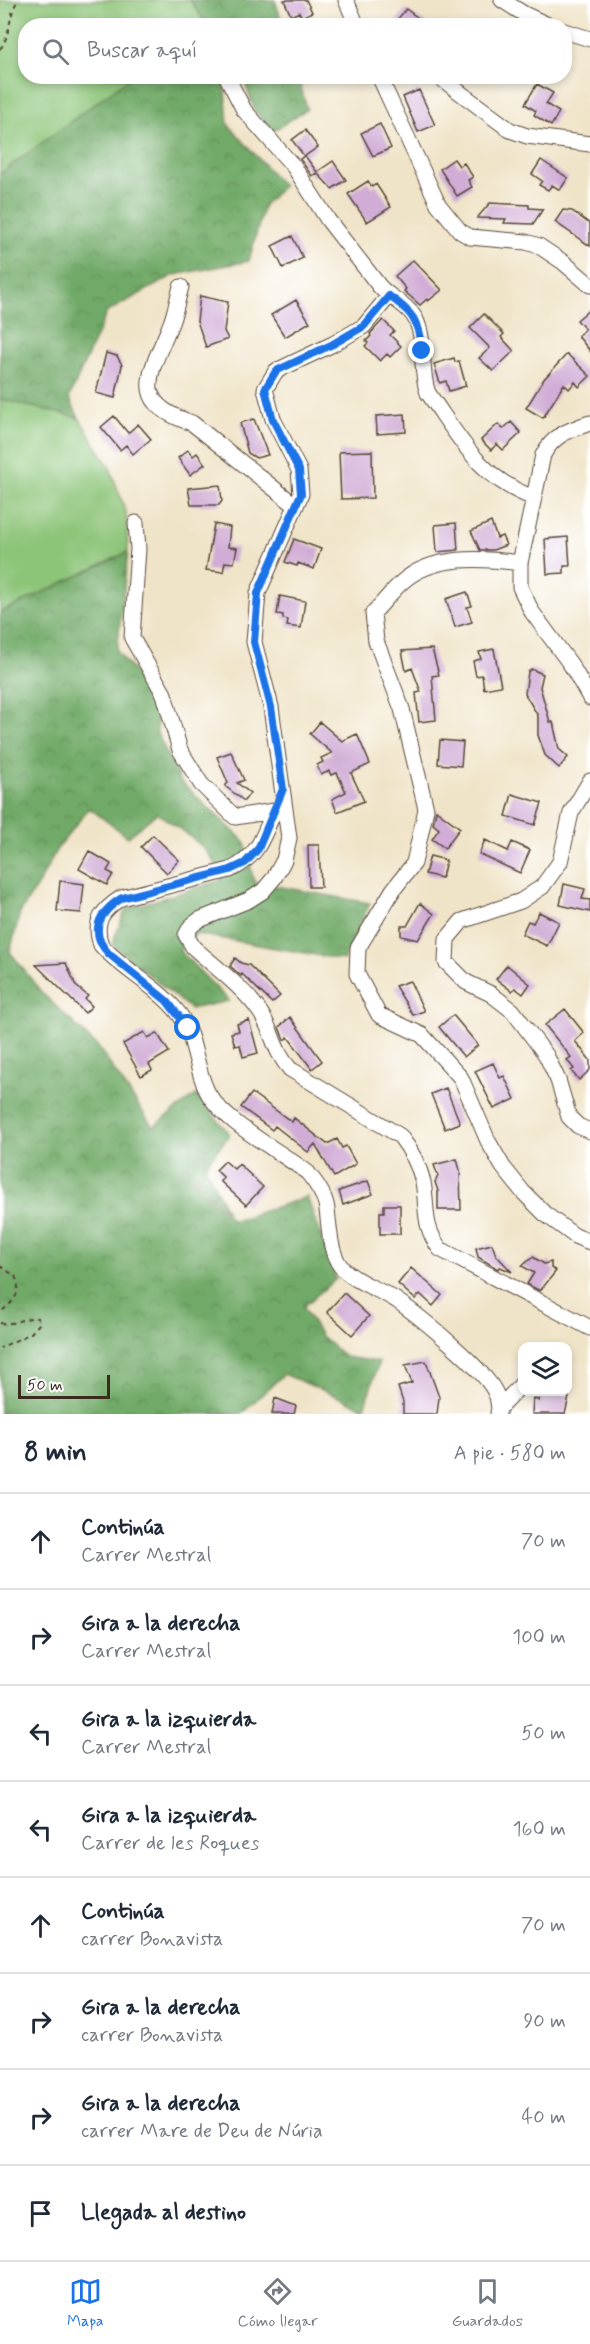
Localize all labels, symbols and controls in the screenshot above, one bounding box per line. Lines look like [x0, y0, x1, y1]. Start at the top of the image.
search box [18, 18, 572, 84]
icon: search [39, 35, 72, 68]
text: Buscar aquí [87, 37, 198, 65]
route end [408, 337, 434, 363]
route start [174, 1014, 200, 1040]
map controls [518, 1342, 572, 1396]
button: layers [518, 1342, 572, 1396]
scale bar [18, 1372, 110, 1400]
text: 50 m [27, 1375, 63, 1396]
text: 8 min [24, 1436, 87, 1470]
text: A pie · 580 m [454, 1440, 566, 1467]
text: Continúa [81, 1514, 165, 1542]
icon: ahead [24, 1525, 57, 1558]
text: 70 m [521, 1528, 566, 1555]
text: Carrer Mestral [81, 1542, 211, 1569]
text: Gira a la derecha [81, 1610, 241, 1638]
icon: right [24, 1621, 57, 1654]
text: 100 m [512, 1624, 566, 1651]
text: Carrer Mestral [81, 1638, 211, 1665]
text: Gira a la izquierda [81, 1706, 256, 1734]
icon: left [24, 1717, 57, 1750]
text: 50 m [521, 1720, 566, 1747]
text: Carrer Mestral [81, 1734, 211, 1761]
text: Gira a la izquierda [81, 1802, 256, 1830]
icon: left [24, 1813, 57, 1846]
text: 160 m [513, 1816, 566, 1843]
text: Carrer de les Roques [81, 1830, 259, 1857]
text: Continúa [81, 1898, 165, 1926]
icon: ahead [24, 1909, 57, 1942]
text: 70 m [521, 1912, 566, 1939]
text: carrer Bonavista [81, 1926, 223, 1953]
text: Gira a la derecha [81, 1994, 241, 2022]
icon: right [24, 2005, 57, 2038]
text: 90 m [523, 2008, 566, 2035]
text: carrer Bonavista [81, 2022, 223, 2049]
text: Gira a la derecha [81, 2090, 241, 2118]
icon: right [24, 2101, 57, 2134]
text: 40 m [522, 2104, 566, 2131]
text: carrer Mare de Deu de Núria [81, 2118, 323, 2145]
icon: arrive [24, 2197, 57, 2230]
text: Llegada al destino [81, 2199, 246, 2227]
tab: Mapa [67, 2275, 104, 2332]
tab: Cómo llegar [238, 2275, 318, 2332]
tab: Guardados [452, 2275, 523, 2332]

